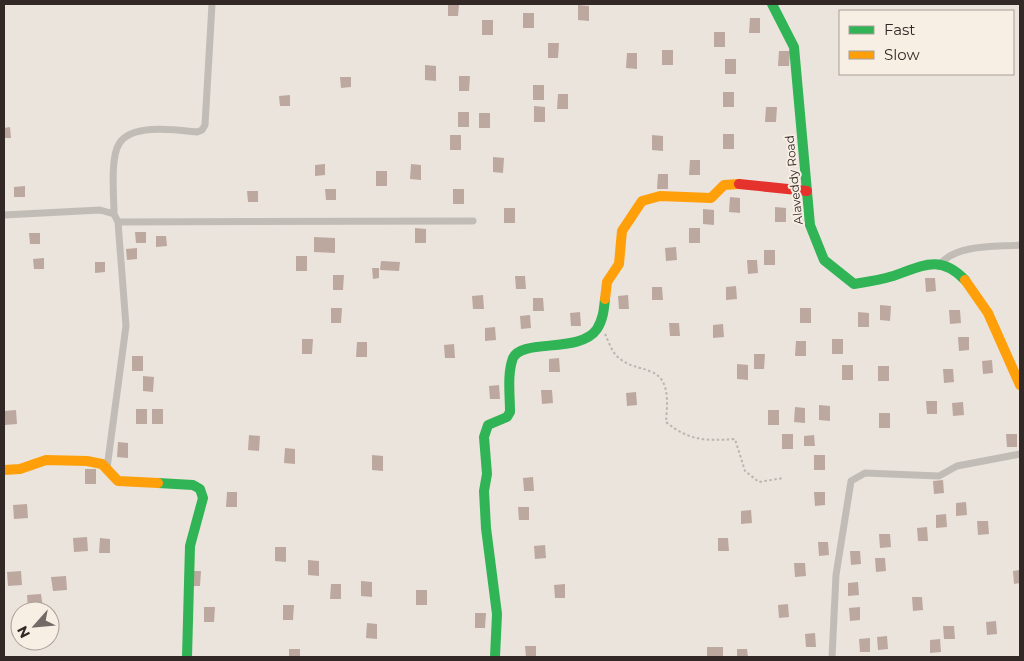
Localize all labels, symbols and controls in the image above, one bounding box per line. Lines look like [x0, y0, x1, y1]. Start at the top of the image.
legend [839, 10, 1014, 75]
text: Fast [884, 20, 915, 39]
text: Slow [884, 45, 920, 64]
street label: Alaveddy Road [781, 135, 806, 225]
north arrow [10, 601, 60, 651]
text: N [13, 623, 34, 641]

